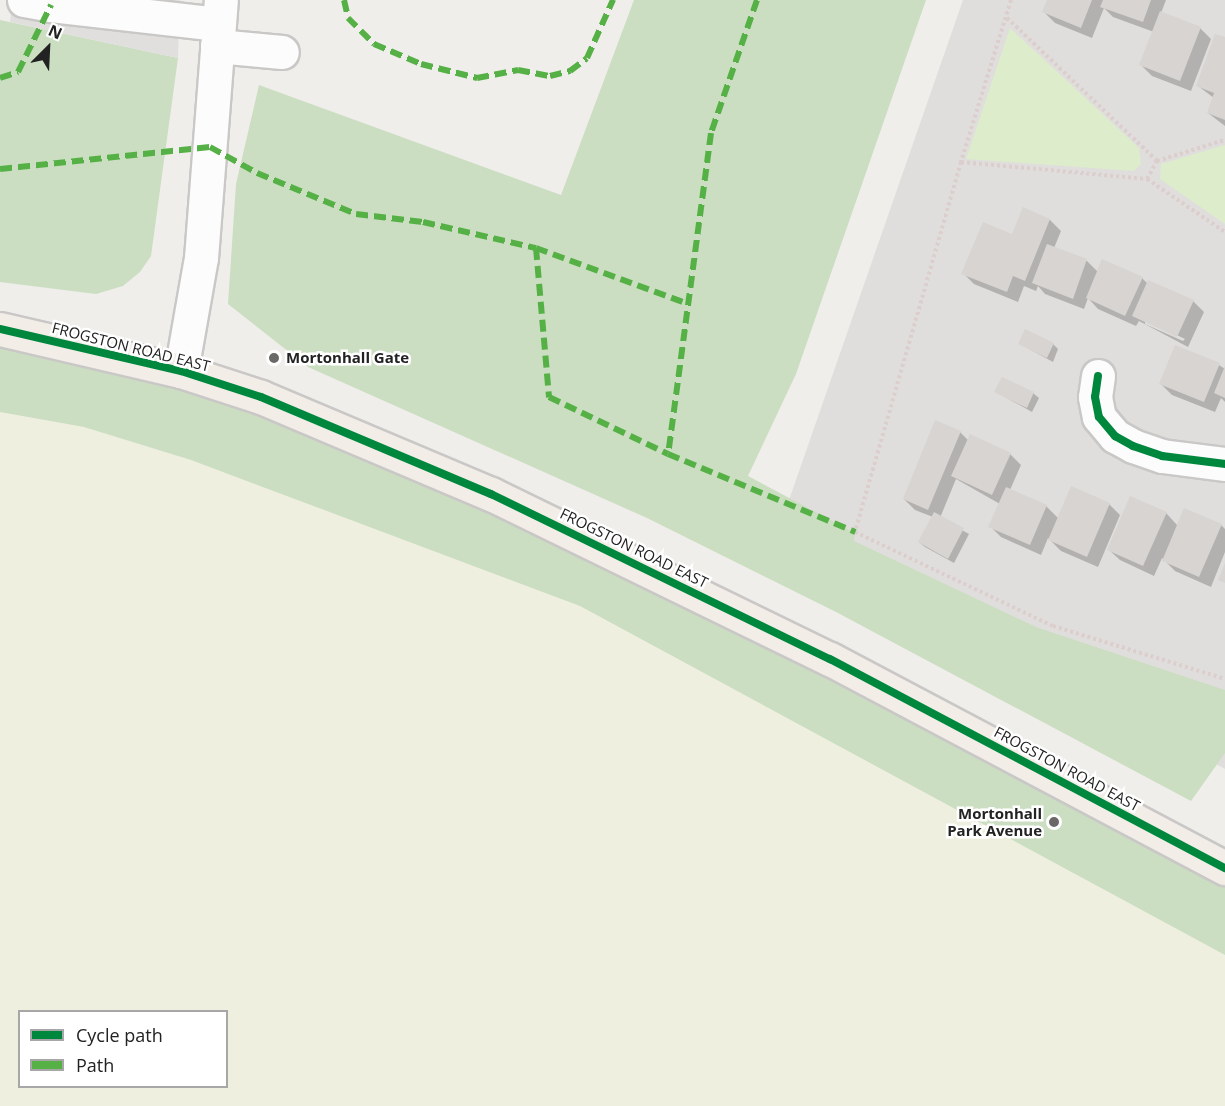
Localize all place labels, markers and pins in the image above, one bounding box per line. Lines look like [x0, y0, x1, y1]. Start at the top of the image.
place label: Mortonhall Gate [286, 349, 409, 367]
marker: Mortonhall Gate [267, 351, 281, 365]
place label: Mortonhall Park Avenue [947, 804, 1042, 839]
marker: Mortonhall Park Avenue [1047, 815, 1061, 829]

